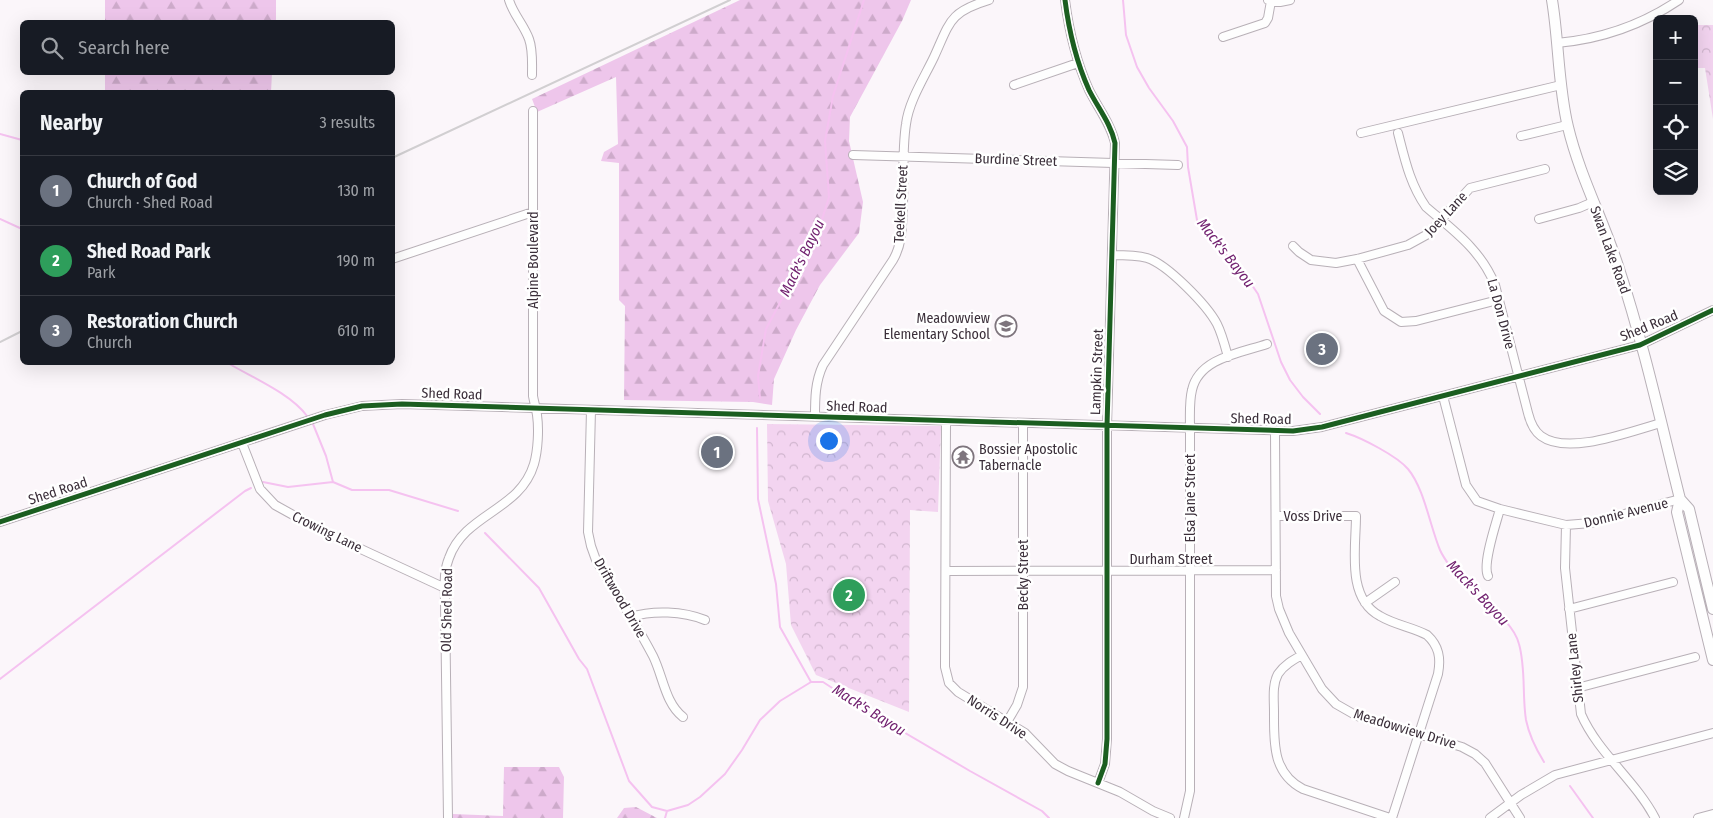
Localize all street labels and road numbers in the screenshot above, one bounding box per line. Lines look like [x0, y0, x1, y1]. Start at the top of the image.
street label: Burdine Street [974, 150, 1058, 170]
street label: Teekell Street [890, 164, 912, 243]
street label: Joey Lane [1421, 188, 1471, 240]
street label: Swan Lake Road [1586, 204, 1634, 296]
street label: Alpine Boulevard [525, 211, 542, 309]
street label: La Don Drive [1483, 277, 1519, 351]
street label: Shed Road [1618, 307, 1680, 345]
street label: Lampkin Street [1087, 328, 1107, 415]
street label: Shed Road [421, 384, 483, 404]
street label: Shed Road [826, 397, 888, 417]
street label: Shed Road [1230, 410, 1292, 428]
street label: Elsa Jane Street [1182, 453, 1199, 542]
street label: Shed Road [26, 473, 90, 509]
street label: Donnie Avenue [1582, 494, 1670, 532]
street label: Crowing Lane [289, 508, 365, 556]
street label: Voss Drive [1284, 508, 1343, 525]
street label: Becky Street [1015, 539, 1032, 611]
street label: Durham Street [1129, 551, 1213, 568]
street label: Driftwood Drive [590, 555, 650, 641]
street label: Old Shed Road [438, 568, 456, 652]
street label: Shirley Lane [1563, 632, 1587, 704]
street label: Norris Drive [964, 691, 1030, 743]
street label: Meadowview Drive [1352, 705, 1458, 753]

